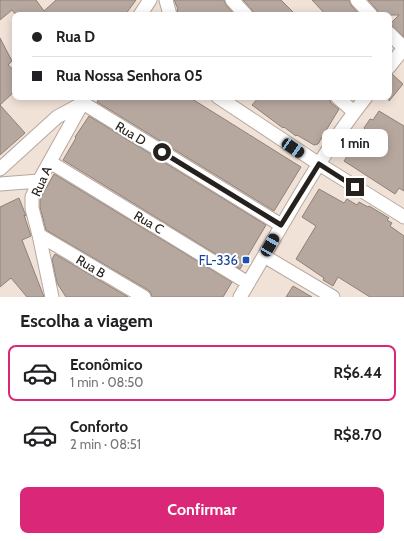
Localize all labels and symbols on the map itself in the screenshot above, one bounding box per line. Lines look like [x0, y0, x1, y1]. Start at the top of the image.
street label: Rua D [113, 118, 149, 148]
callout: 1 min [322, 129, 388, 157]
car [280, 136, 306, 160]
route start [153, 143, 171, 161]
street label: Rua A [27, 163, 55, 199]
route end [346, 178, 364, 196]
street label: Rua C [131, 207, 167, 237]
car [259, 232, 281, 258]
street label: Rua B [73, 251, 109, 281]
place label: FL-336 [199, 252, 238, 268]
marker: FL-336 [241, 255, 251, 265]

